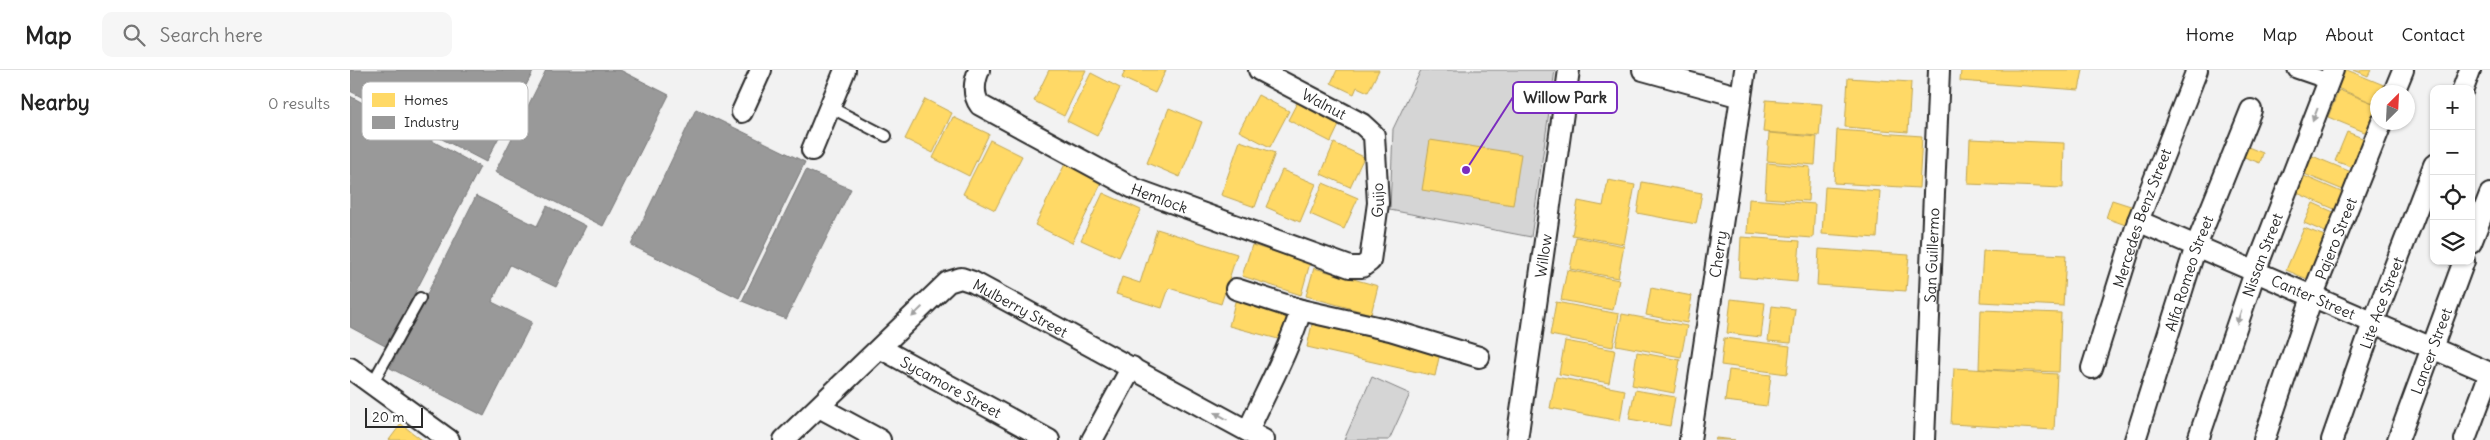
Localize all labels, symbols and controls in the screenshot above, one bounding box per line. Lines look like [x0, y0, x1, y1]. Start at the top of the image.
search box [102, 12, 452, 57]
text: Map [25, 20, 72, 50]
icon: search [120, 21, 148, 49]
text: Search here [160, 23, 263, 47]
text: Home [2186, 23, 2234, 46]
text: Map [2262, 23, 2297, 46]
text: About [2325, 23, 2373, 46]
text: Contact [2401, 23, 2465, 46]
legend [362, 82, 528, 140]
callout: Willow Park [1513, 82, 1617, 113]
street label: Walnut [1299, 84, 1349, 124]
north arrow [2370, 85, 2415, 130]
map controls [2430, 85, 2475, 265]
button: + [2430, 85, 2475, 130]
text: Willow Park [1523, 87, 1607, 107]
text: Nearby [20, 89, 90, 116]
text: Homes [404, 91, 448, 109]
text: 0 results [268, 93, 330, 113]
one-way arrow [2311, 108, 2318, 123]
text: Industry [404, 113, 459, 131]
button: − [2430, 130, 2475, 175]
street label: Mercedes Benz Street [2108, 146, 2175, 290]
button: locate [2430, 175, 2475, 220]
street label: Hemlock [1128, 179, 1191, 217]
street label: Guijo [1367, 182, 1388, 219]
street label: Pajero Street [2311, 195, 2360, 282]
street label: San Guillermo [1920, 207, 1943, 303]
street label: Nissan Street [2238, 210, 2286, 299]
street label: Alfa Romeo Street [2160, 213, 2217, 334]
button: layers [2430, 220, 2475, 265]
street label: Cherry [1705, 229, 1731, 279]
street label: Willow [1530, 233, 1555, 279]
street label: Lite Ace Street [2355, 254, 2407, 351]
street label: Canter Street [2268, 270, 2358, 323]
street label: Mulberry Street [970, 274, 1071, 341]
street label: Lancer Street [2406, 305, 2455, 397]
one-way arrow [911, 306, 923, 318]
one-way arrow [2235, 309, 2243, 324]
street label: Sycamore Street [897, 352, 1005, 422]
scale bar [365, 405, 422, 428]
text: 20 m [372, 408, 405, 426]
one-way arrow [1215, 412, 1228, 421]

